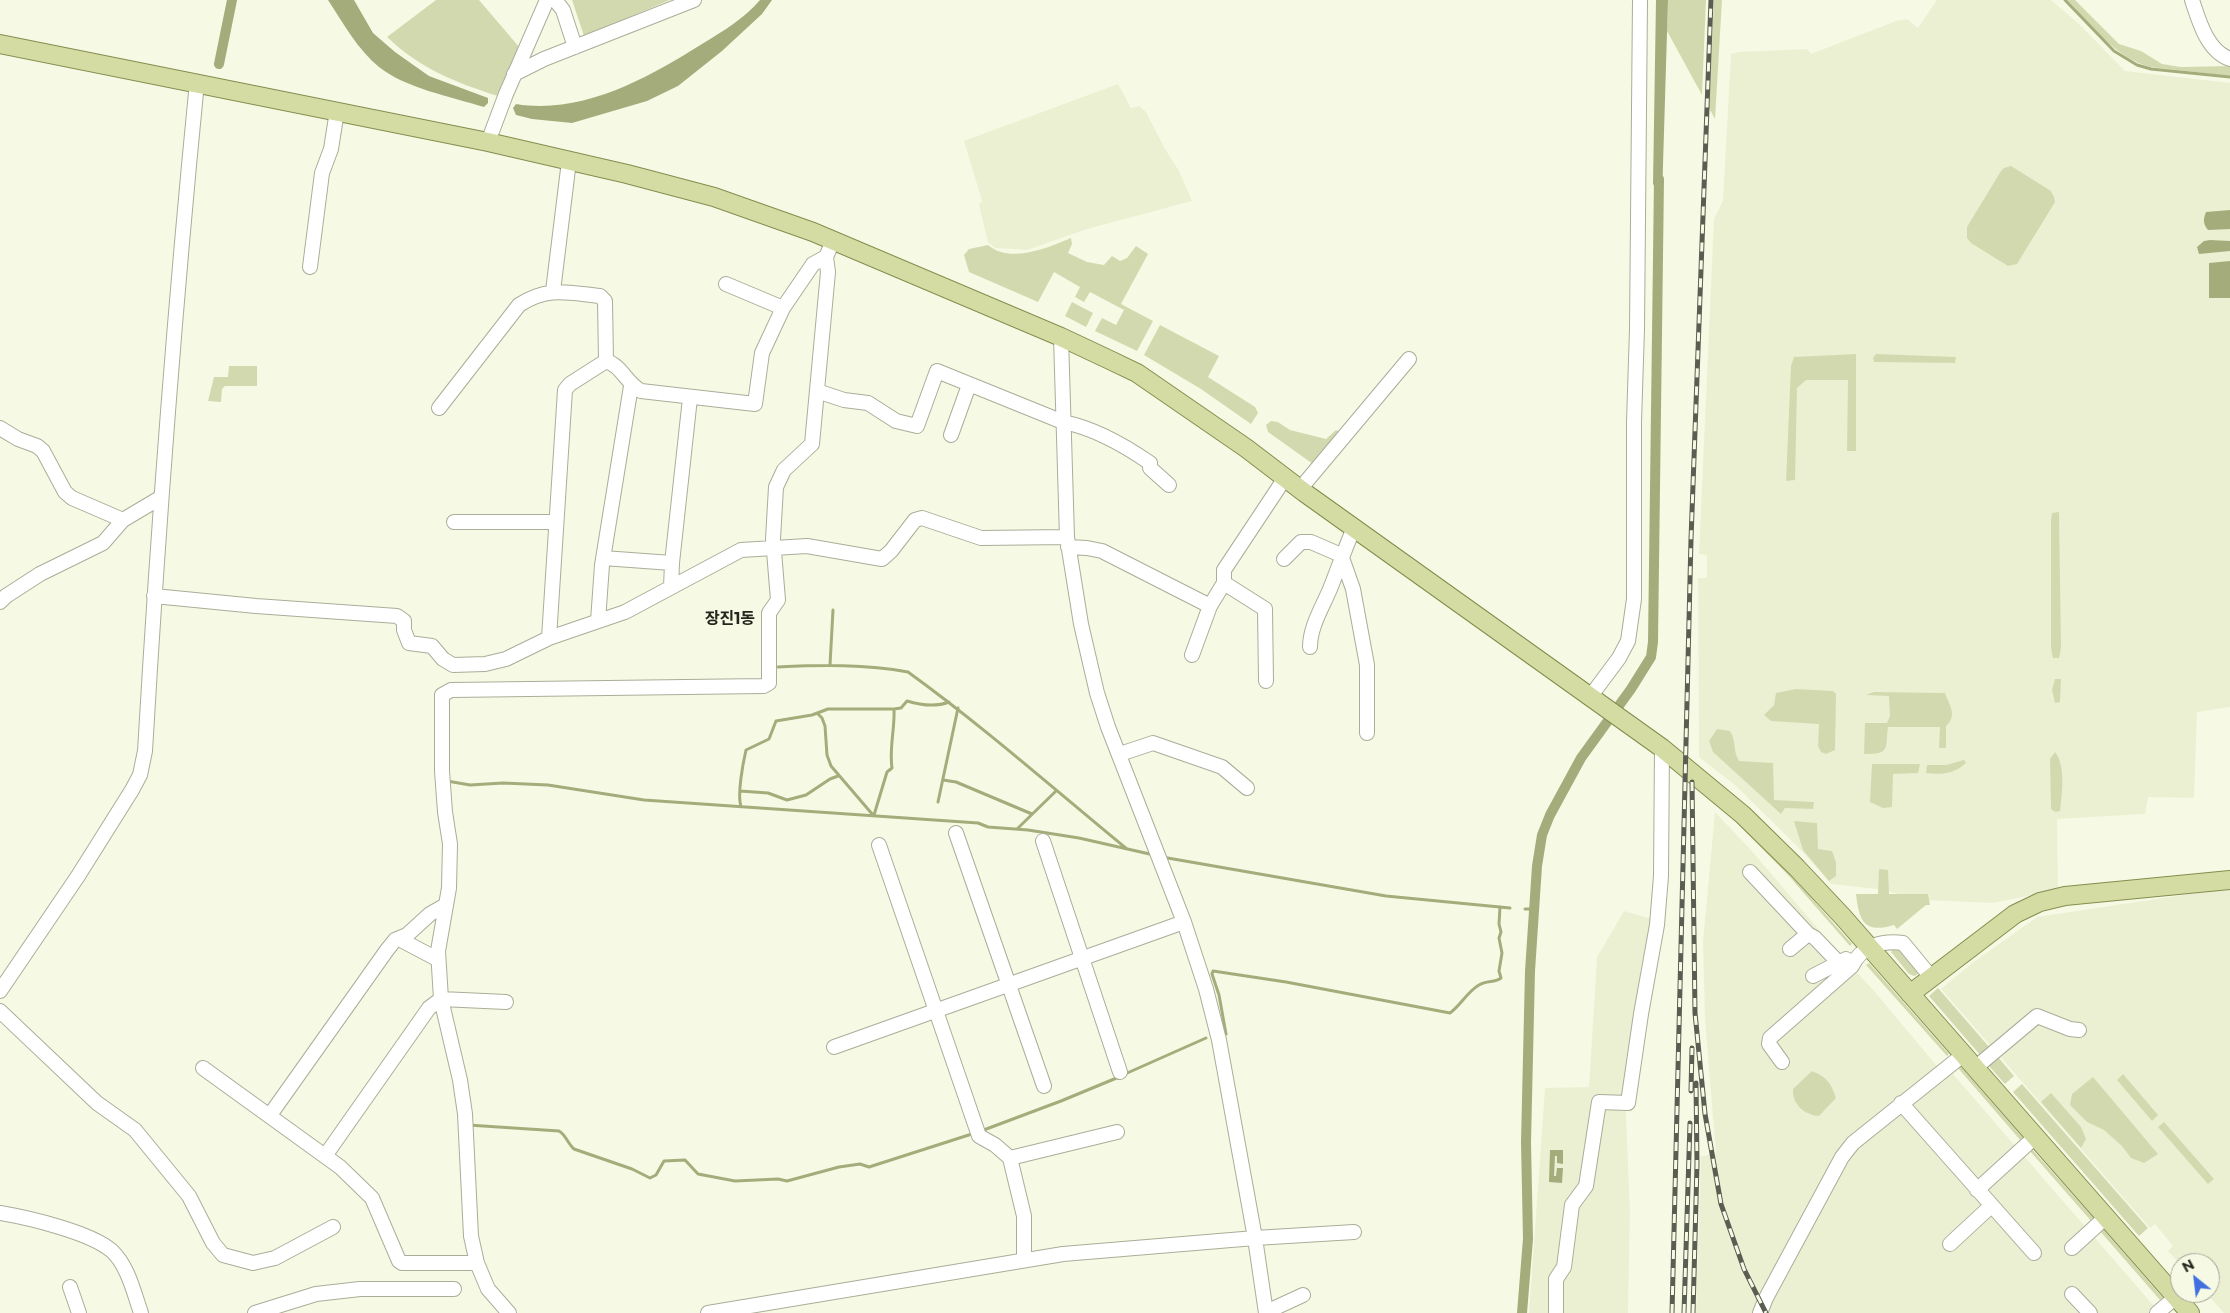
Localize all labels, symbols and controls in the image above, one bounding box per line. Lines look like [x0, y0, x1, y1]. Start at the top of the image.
district label: 장진1동 [705, 609, 755, 629]
north arrow [2170, 1253, 2220, 1303]
text: N [2179, 1255, 2198, 1276]

